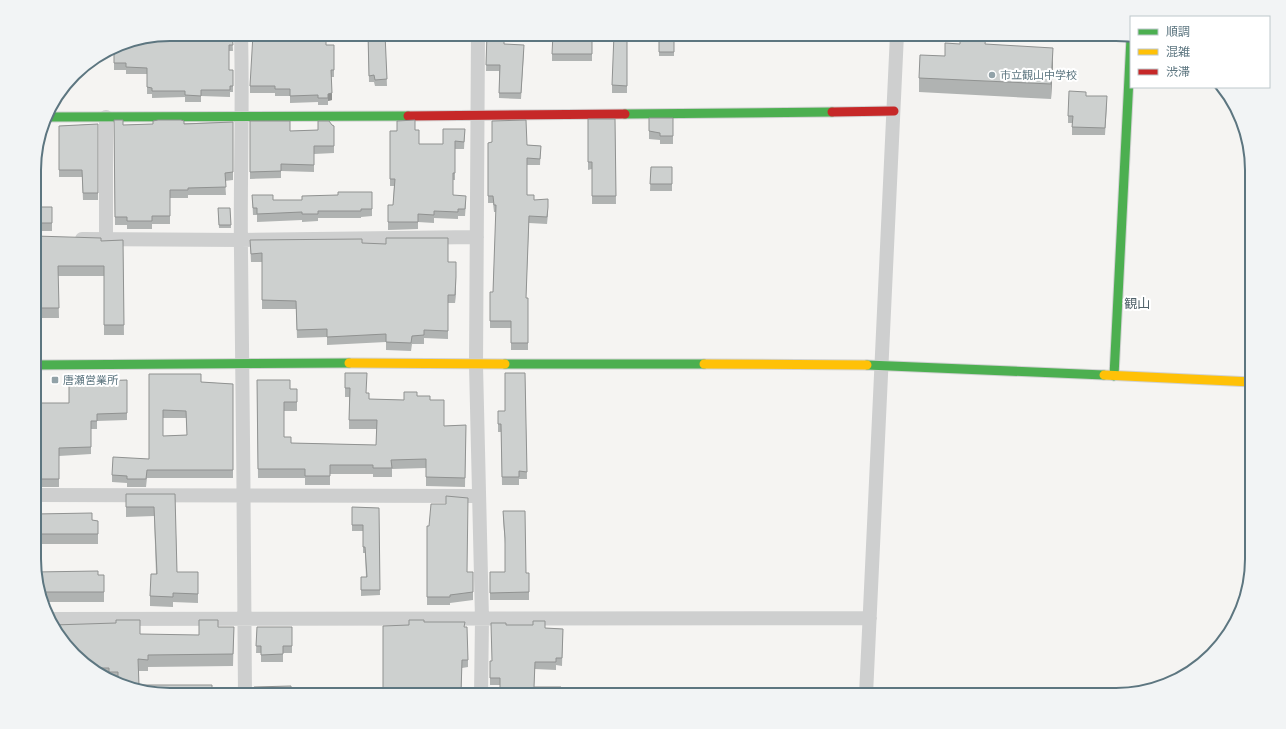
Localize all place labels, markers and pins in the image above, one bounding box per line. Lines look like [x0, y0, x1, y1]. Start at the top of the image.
place label: 市立観山中学校 [1000, 69, 1077, 81]
marker: 市立観山中学校 [987, 70, 997, 80]
place label: 唐瀬営業所 [63, 374, 119, 386]
marker: 唐瀬営業所 [50, 375, 60, 385]

